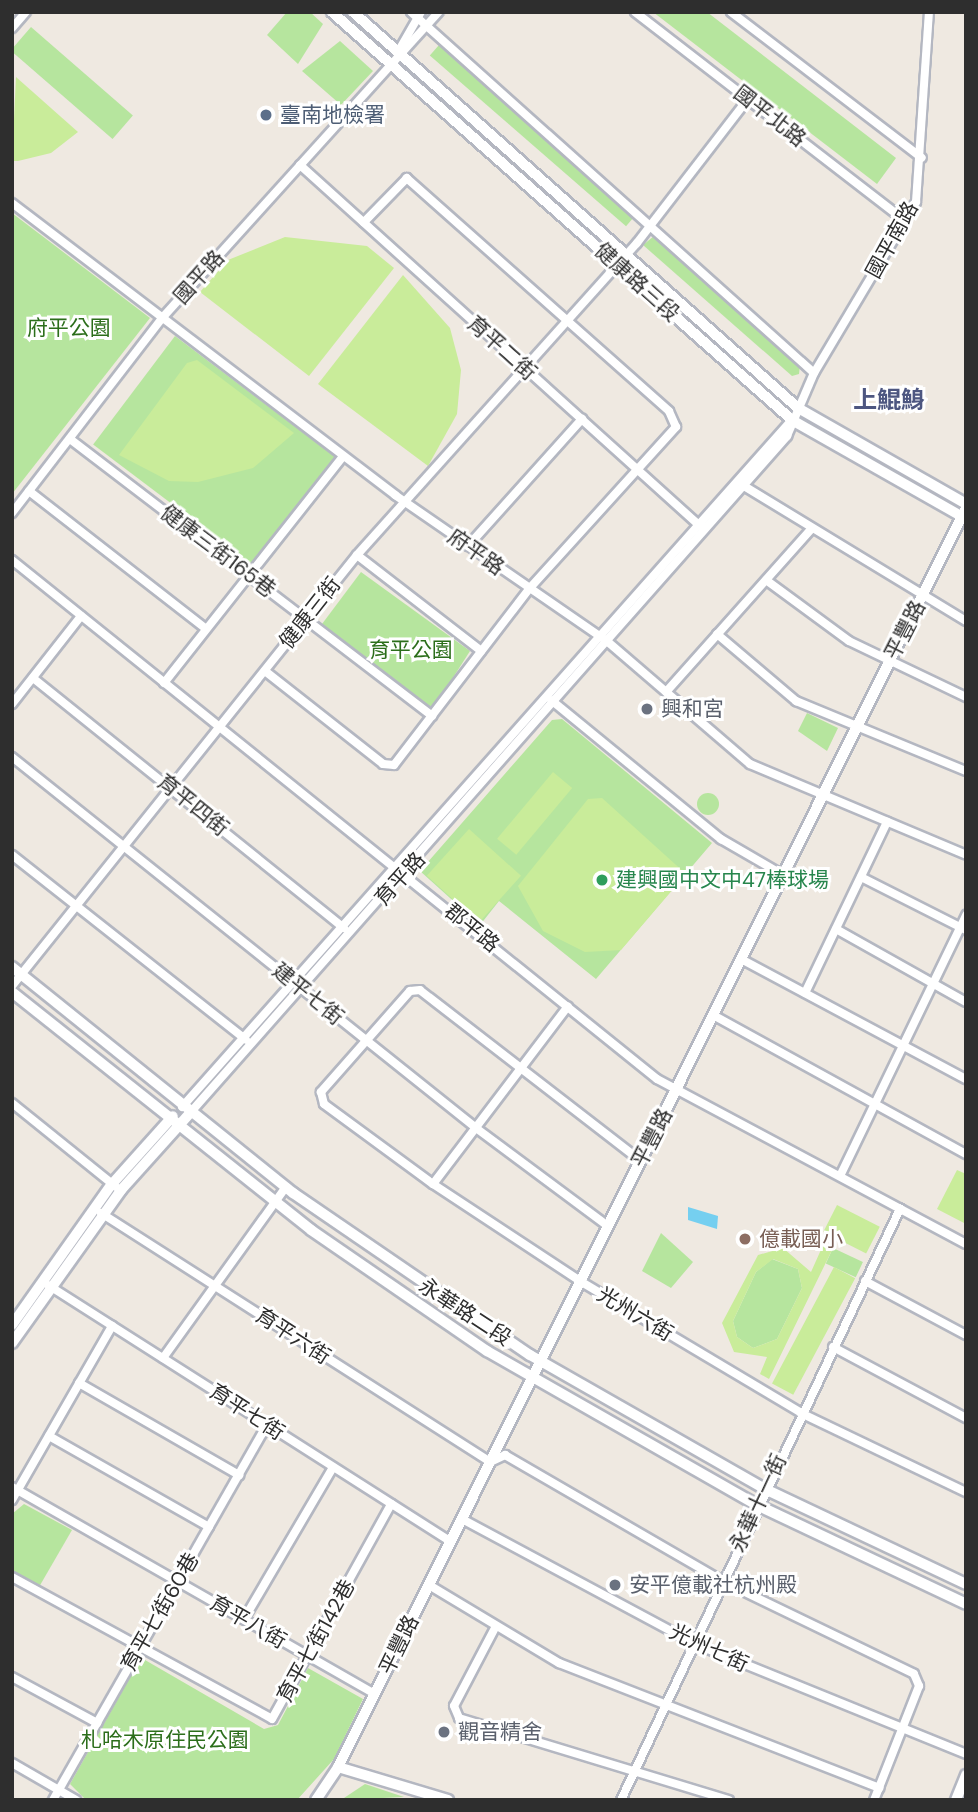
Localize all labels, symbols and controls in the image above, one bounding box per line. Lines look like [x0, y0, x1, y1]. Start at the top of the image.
street label: 國平北路 [729, 80, 811, 152]
place label: 臺南地檢署 [280, 102, 385, 128]
marker: 臺南地檢署 [258, 107, 274, 123]
street label: 國平南路 [861, 197, 923, 283]
street label: 健康路三段 [590, 238, 684, 326]
street label: 國平路 [169, 245, 229, 309]
street label: 育平二街 [462, 311, 542, 385]
park label: 府平公園 [27, 315, 111, 341]
district label: 上鯤鯓 [853, 386, 925, 414]
street label: 健康三街165巷 [156, 500, 280, 602]
street label: 府平路 [443, 524, 509, 580]
street label: 健康三街 [274, 572, 346, 654]
street label: 平豐路 [879, 596, 931, 664]
park label: 育平公園 [369, 637, 453, 663]
place label: 興和宮 [661, 696, 724, 722]
marker: 興和宮 [639, 701, 655, 717]
street label: 育平四街 [152, 769, 234, 841]
street label: 育平路 [370, 847, 430, 911]
place label: 建興國中文中47棒球場 [616, 867, 829, 893]
marker: 建興國中文中47棒球場 [594, 872, 610, 888]
street label: 郡平路 [440, 898, 504, 958]
street label: 建平七街 [267, 958, 349, 1030]
street label: 平豐路 [626, 1104, 678, 1172]
place label: 億載國小 [759, 1226, 843, 1252]
marker: 億載國小 [737, 1231, 753, 1247]
street label: 永華路二段 [414, 1273, 516, 1351]
street label: 光州六街 [593, 1282, 677, 1346]
street label: 育平六街 [251, 1303, 335, 1369]
street label: 育平七街 [205, 1379, 289, 1445]
street label: 永華十一街 [724, 1450, 792, 1556]
street label: 育平七街60巷 [116, 1548, 204, 1676]
place label: 安平億載社杭州殿 [629, 1572, 797, 1598]
street label: 育平七街142巷 [272, 1575, 360, 1707]
marker: 安平億載社杭州殿 [607, 1577, 623, 1593]
street label: 育平八街 [205, 1590, 291, 1654]
street label: 平豐路 [374, 1611, 424, 1679]
street label: 光州七街 [666, 1619, 752, 1677]
place label: 觀音精舍 [458, 1719, 542, 1745]
marker: 觀音精舍 [436, 1724, 452, 1740]
park label: 札哈木原住民公園 [81, 1727, 249, 1753]

